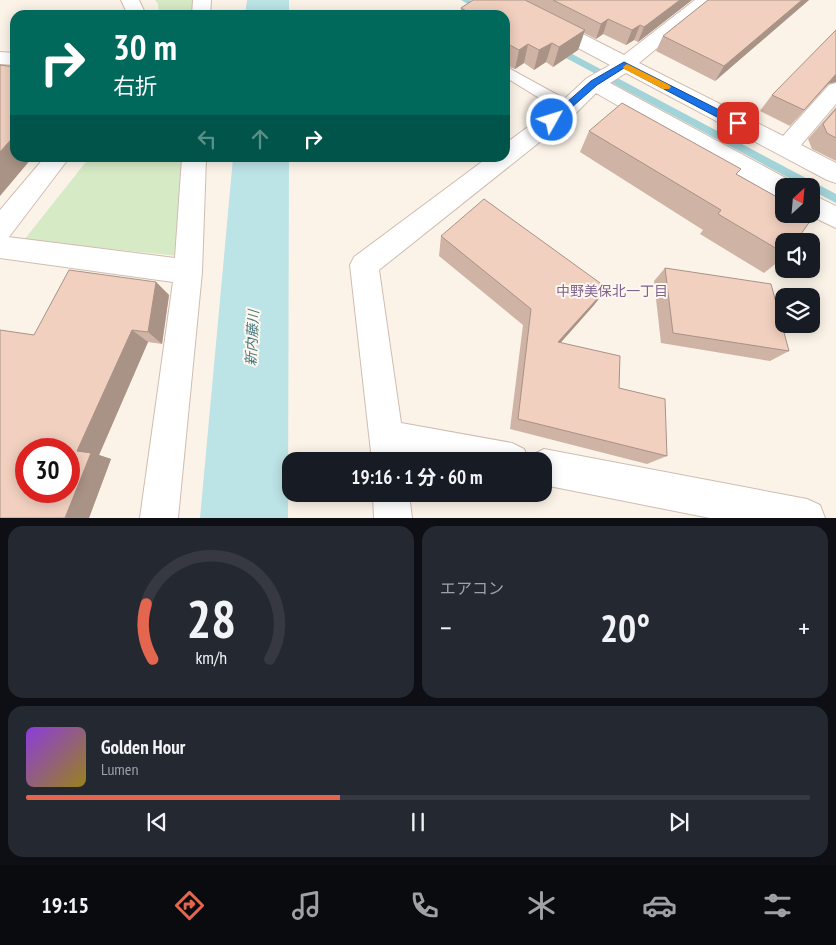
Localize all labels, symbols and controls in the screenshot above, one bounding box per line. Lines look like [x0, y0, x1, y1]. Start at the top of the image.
text: 30 m [113, 24, 177, 70]
icon: right [30, 30, 95, 95]
text: 右折 [113, 72, 157, 100]
position arrow [525, 93, 577, 145]
pin [717, 102, 759, 144]
icon: arrive [724, 109, 752, 137]
icon: left [193, 125, 221, 153]
icon: ahead [246, 125, 274, 153]
icon: right [299, 125, 327, 153]
north arrow [775, 178, 820, 222]
map controls [775, 178, 820, 333]
button: sound [775, 233, 820, 278]
district label: 中野美保北一丁目 [556, 282, 668, 300]
button: layers [775, 288, 820, 333]
water label: 新内藤川 [242, 308, 263, 366]
speed limit sign: 30 [15, 438, 80, 503]
text: 19:16 · 1 分 · 60 m [351, 465, 483, 489]
text: エアコン [440, 578, 504, 598]
text: 28 [186, 585, 236, 652]
text: 20° [600, 603, 650, 652]
text: − [440, 609, 452, 646]
text: + [798, 609, 810, 646]
text: km/h [195, 646, 227, 669]
text: Golden Hour [101, 735, 185, 759]
text: Lumen [101, 759, 138, 779]
icon: previous [143, 808, 171, 836]
icon: pause [404, 808, 432, 836]
icon: next [665, 808, 693, 836]
icon: directions [172, 888, 207, 923]
icon: music [289, 888, 324, 923]
icon: phone [407, 888, 442, 923]
icon: climate [524, 888, 559, 923]
icon: car [642, 888, 677, 923]
icon: filters [760, 888, 795, 923]
text: 19:15 [41, 891, 89, 919]

